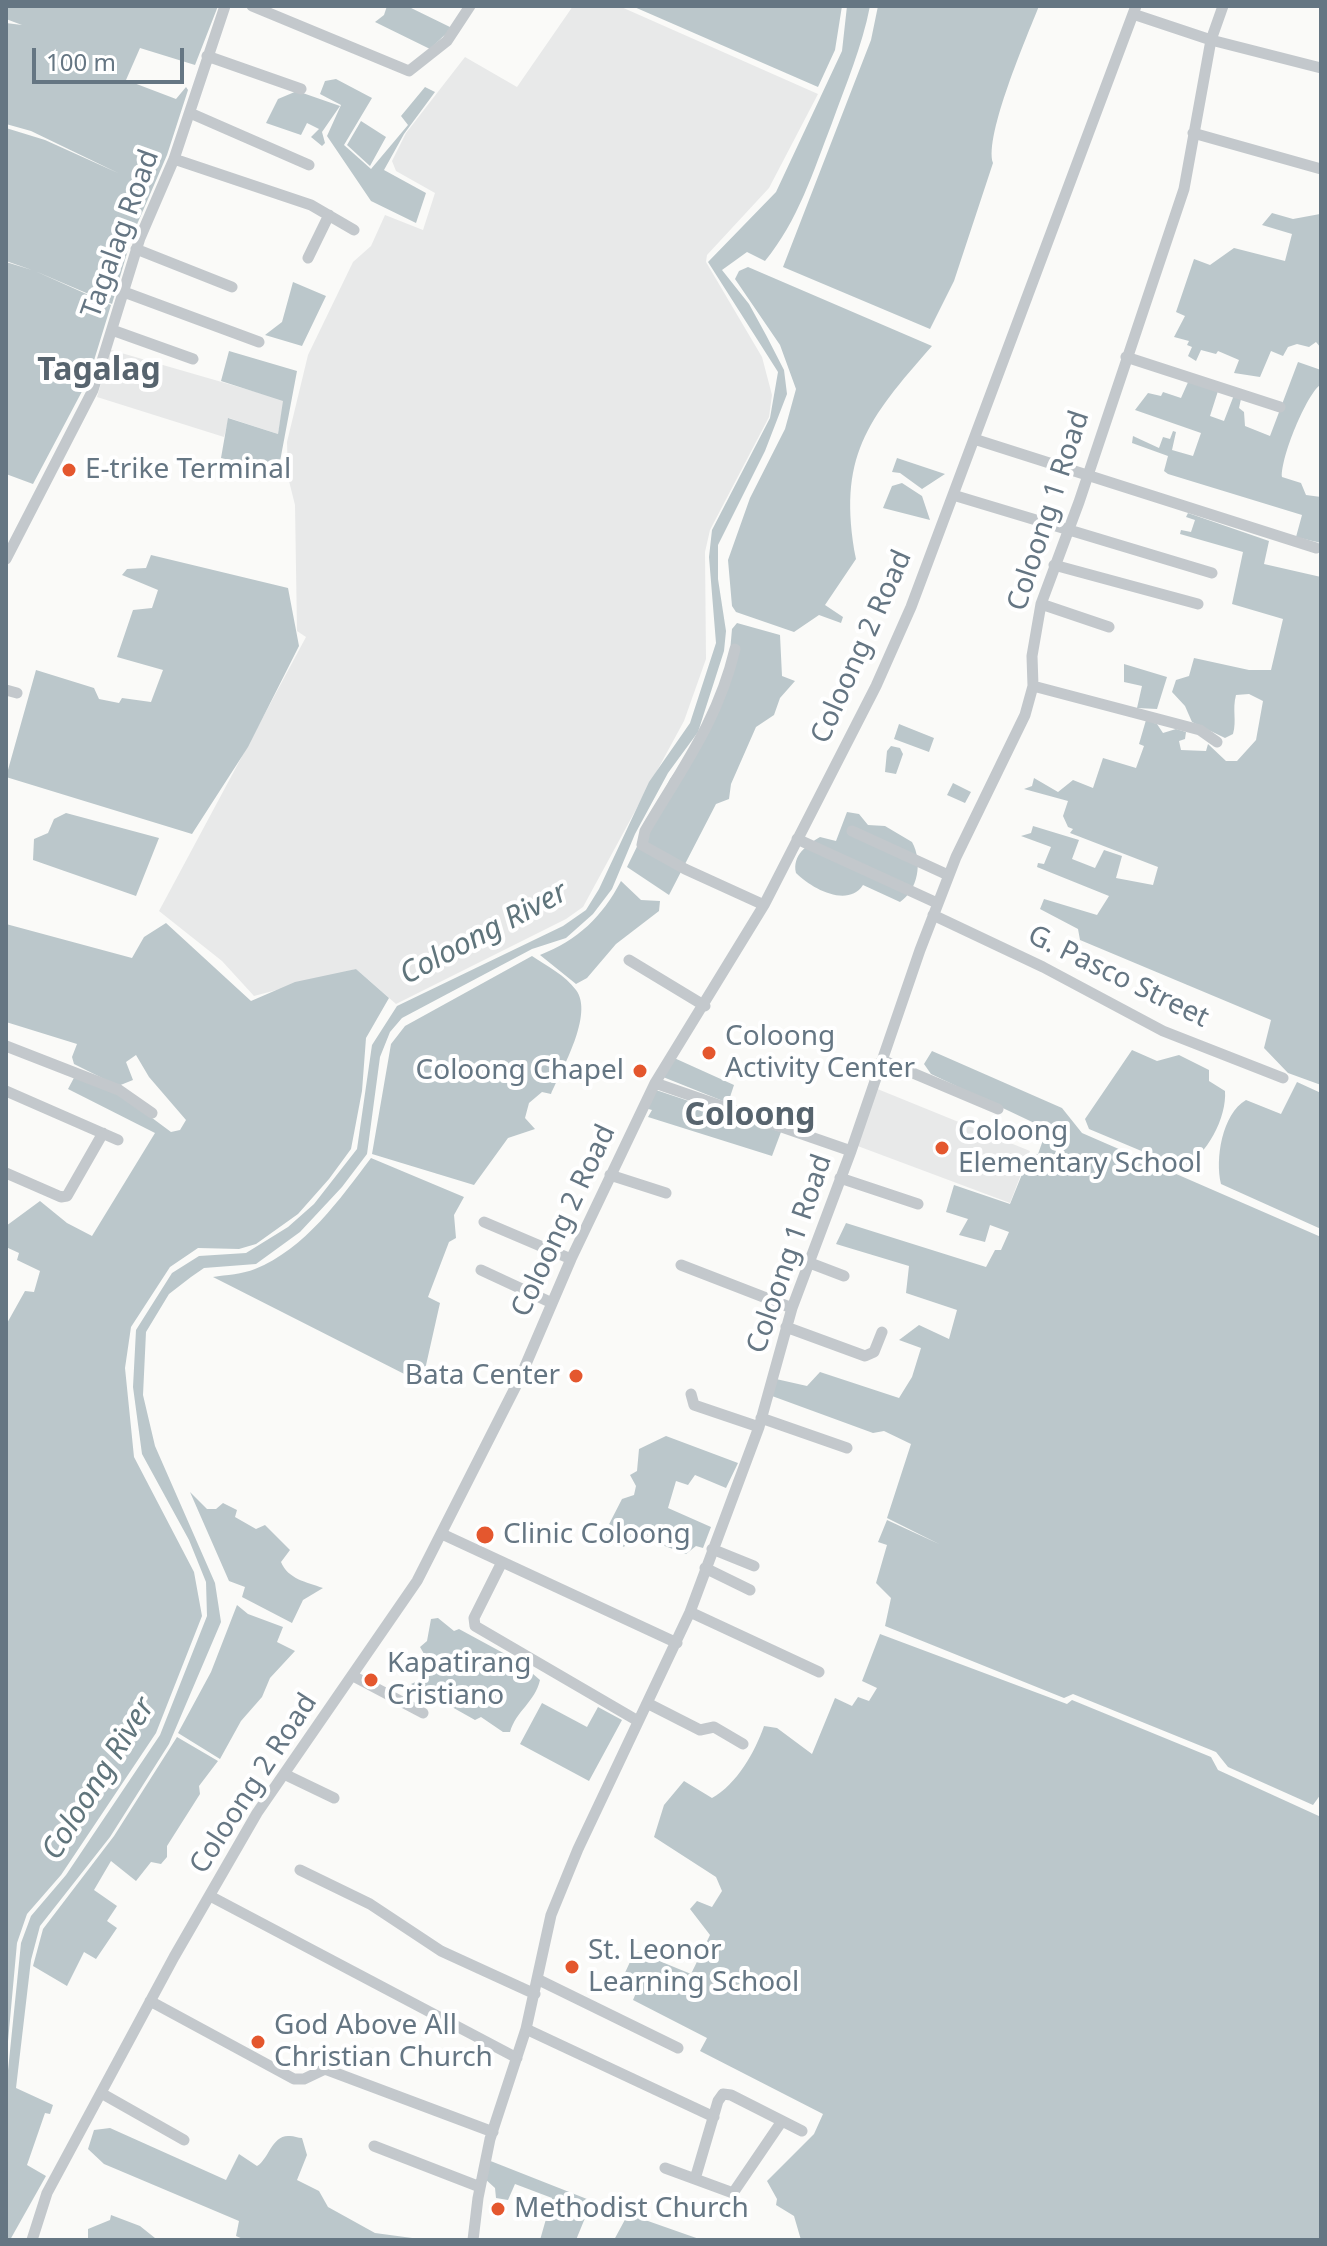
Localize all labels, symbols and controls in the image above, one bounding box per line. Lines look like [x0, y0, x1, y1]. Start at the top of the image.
scale bar [36, 32, 188, 82]
text: 100 m [46, 45, 116, 78]
street label: Tagalag Road [75, 145, 167, 323]
district label: Tagalag [37, 352, 161, 390]
street label: Coloong 1 Road [1001, 407, 1097, 615]
place label: E-trike Terminal [85, 453, 291, 487]
marker: E-trike Terminal [60, 461, 78, 479]
street label: Coloong 2 Road [804, 545, 920, 749]
water label: Coloong River [394, 875, 574, 993]
street label: G. Pasco Street [1022, 919, 1214, 1035]
place label: Coloong Activity Center [725, 1020, 915, 1086]
marker: Coloong Activity Center [700, 1044, 718, 1062]
place label: Coloong Chapel [416, 1054, 624, 1088]
marker: Coloong Chapel [631, 1062, 649, 1080]
district label: Coloong [684, 1097, 816, 1135]
place label: Coloong Elementary School [958, 1115, 1202, 1181]
street label: Coloong 2 Road [505, 1120, 623, 1322]
marker: Coloong Elementary School [933, 1139, 951, 1157]
street label: Coloong 1 Road [740, 1150, 840, 1358]
place label: Bata Center [405, 1359, 560, 1393]
marker: Bata Center [567, 1367, 585, 1385]
place label: Clinic Coloong [503, 1518, 691, 1552]
marker: Clinic Coloong [474, 1524, 496, 1546]
place label: Kapatirang Cristiano [387, 1647, 532, 1713]
marker: Kapatirang Cristiano [362, 1671, 380, 1689]
street label: Coloong 2 Road [183, 1688, 325, 1880]
water label: Coloong River [35, 1691, 163, 1867]
place label: St. Leonor Learning School [588, 1934, 799, 2000]
marker: St. Leonor Learning School [563, 1958, 581, 1976]
place label: God Above All Christian Church [274, 2009, 493, 2075]
marker: God Above All Christian Church [249, 2033, 267, 2051]
place label: Methodist Church [514, 2192, 749, 2226]
marker: Methodist Church [489, 2200, 507, 2218]

